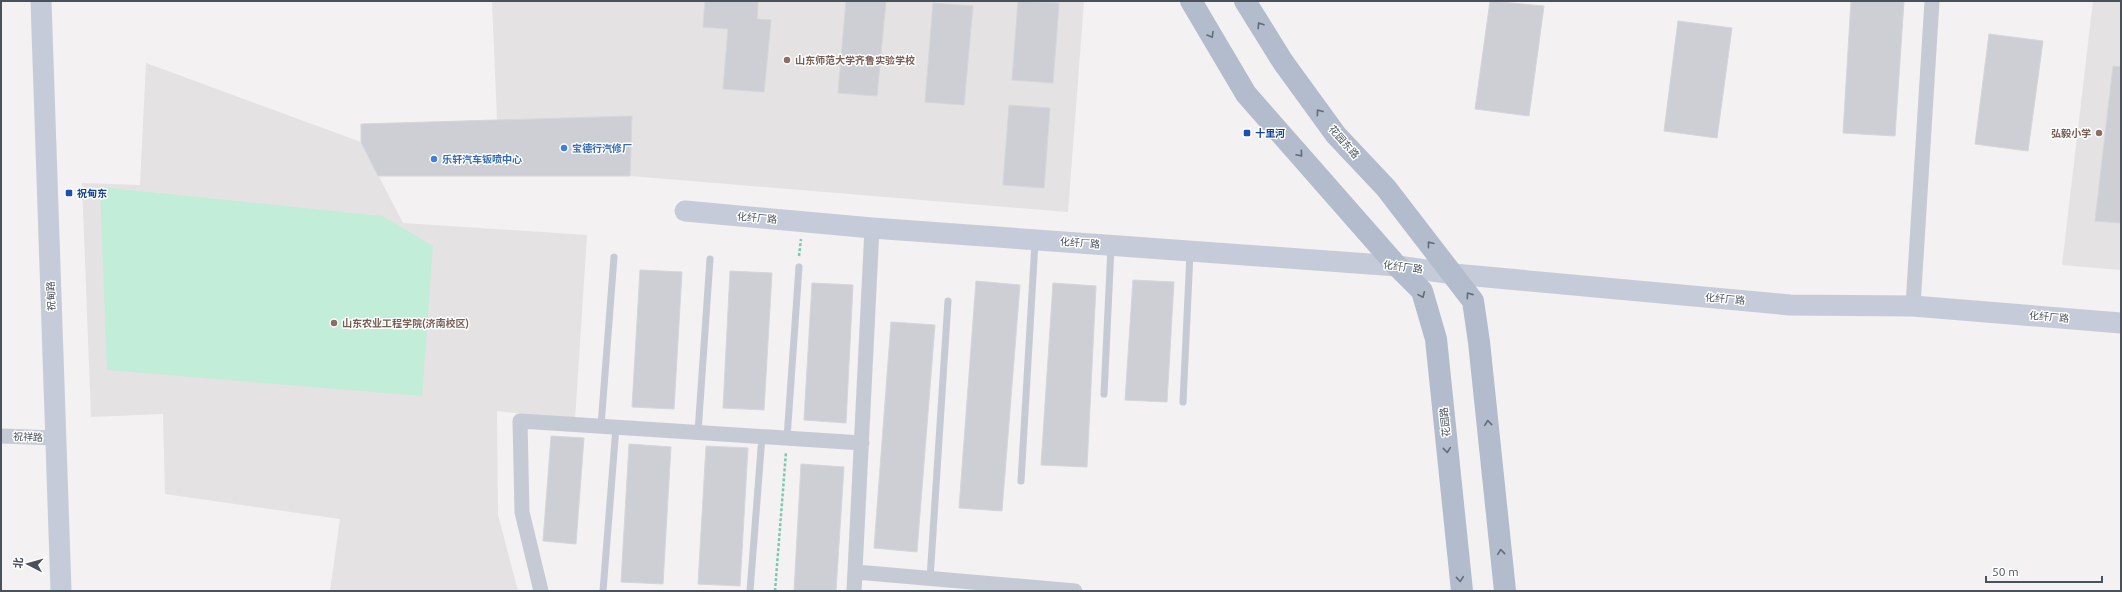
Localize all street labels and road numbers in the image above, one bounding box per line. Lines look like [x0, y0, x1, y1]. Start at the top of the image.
street label: 花园东路 [1327, 123, 1361, 161]
street label: 化纤厂路 [737, 211, 777, 225]
street label: 化纤厂路 [1060, 236, 1100, 250]
street label: 化纤厂路 [1382, 259, 1424, 275]
street label: 祝甸路 [45, 281, 57, 311]
street label: 化纤厂路 [1705, 292, 1745, 306]
street label: 化纤厂路 [2029, 310, 2069, 324]
street label: 花园路 [1438, 407, 1452, 437]
street label: 祝祥路 [13, 431, 43, 443]

